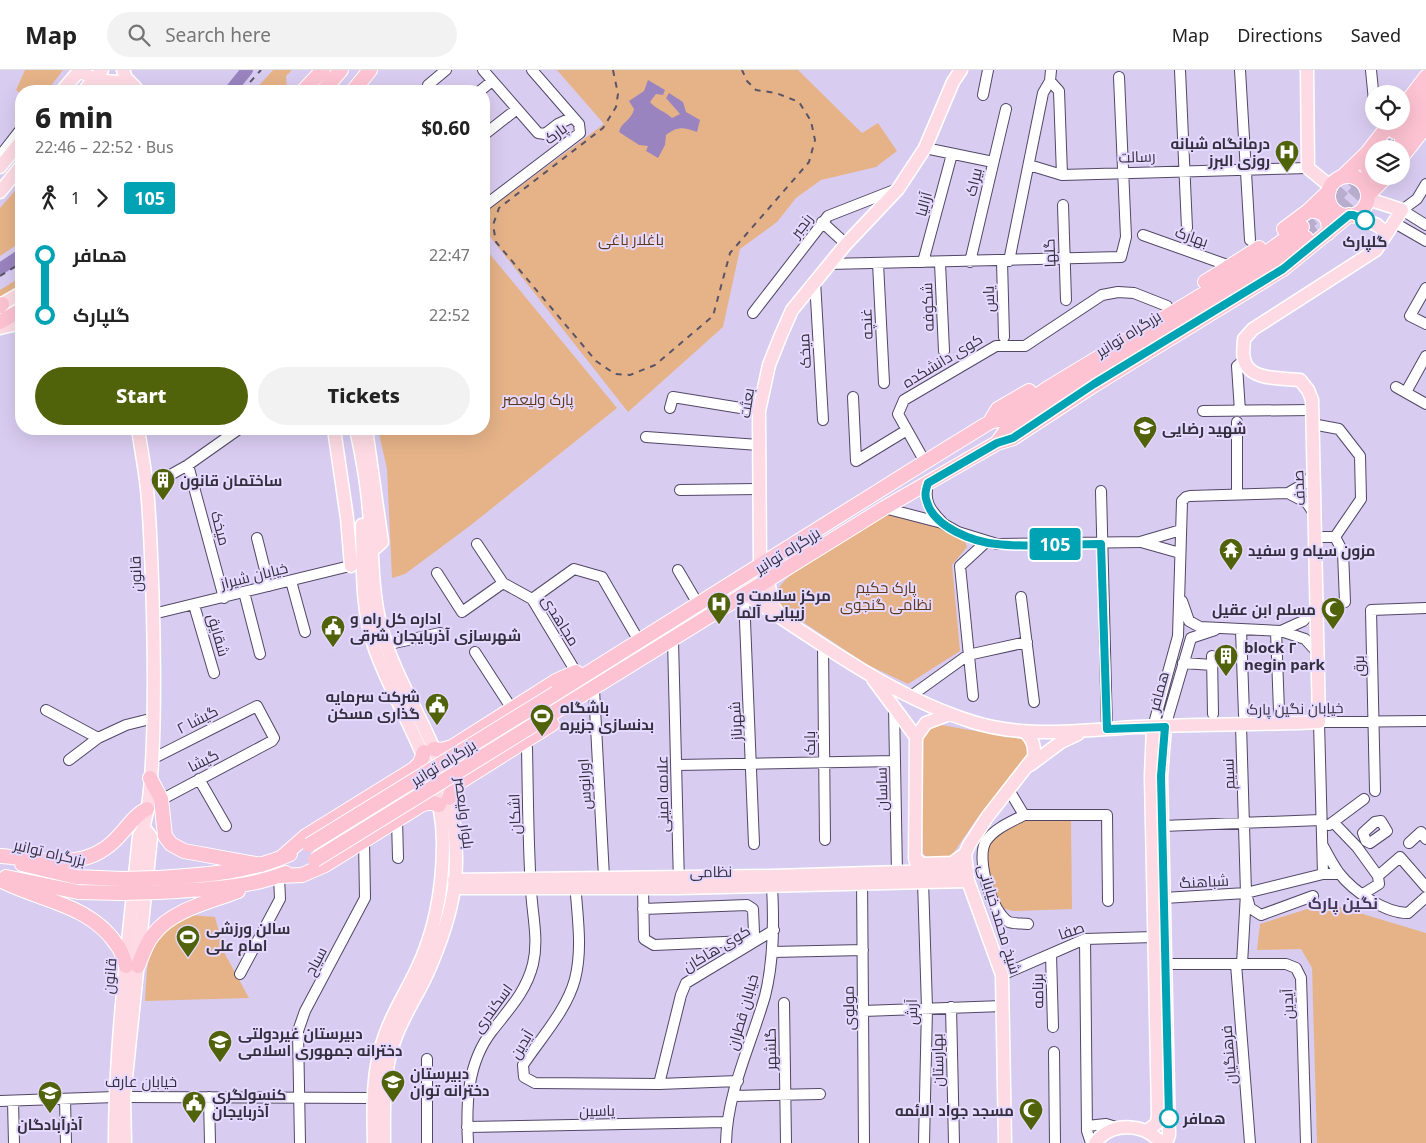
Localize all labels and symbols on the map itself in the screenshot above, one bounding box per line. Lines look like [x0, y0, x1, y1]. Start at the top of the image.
street label: پارک [539, 118, 571, 149]
place label: درمانگاه شبانه روزی البرز [1170, 133, 1270, 170]
hospital icon: درمانگاه شبانه روزی البرز [1274, 139, 1300, 173]
street label: رسالت [1118, 145, 1156, 167]
street label: بیراک [960, 166, 986, 198]
street label: آزالیا [910, 189, 936, 219]
street label: رنجبر [785, 209, 817, 242]
marker: گلپارک [1355, 210, 1375, 230]
street label: بهارک [1172, 221, 1211, 252]
park label: باغلار باغی [598, 229, 664, 250]
place label: گلپارک [1343, 231, 1387, 252]
street label: گلها [1038, 238, 1061, 268]
street label: شکوفه [916, 282, 938, 332]
street label: یاس [978, 285, 999, 313]
street label: بزرگراه توانیر [1091, 305, 1164, 361]
street label: غنچه [855, 308, 878, 340]
street label: کوی دانشکده [898, 328, 986, 393]
street label: میخک [793, 333, 815, 369]
street label: بعثت [734, 387, 758, 419]
park label: پارک ولیعصر [501, 389, 574, 410]
school or university icon: شهید رضایی [1132, 415, 1158, 449]
place label: شهید رضایی [1162, 418, 1246, 438]
building icon: ساختمان قانون [150, 467, 176, 501]
place label: ساختمان قانون [180, 470, 282, 490]
street label: صدف [1287, 470, 1309, 506]
street label: میخک [207, 508, 235, 548]
street label: بزرگراه توانیر [750, 522, 823, 578]
line badge: 105 [1026, 528, 1084, 560]
temple icon: مزون سیاه و سفید [1218, 537, 1244, 571]
place label: مزون سیاه و سفید [1248, 540, 1376, 560]
street label: قانون [124, 556, 147, 592]
street label: خیابان شیراز [217, 557, 290, 594]
park label: پارک حکیم نظامی گنجوی [840, 577, 932, 615]
place label: مرکز سلامت و زیبایی آلما [736, 585, 831, 622]
street label: مجاهدی [537, 591, 584, 650]
hospital icon: مرکز سلامت و زیبایی آلما [706, 591, 732, 625]
mosque icon: مسلم ابن عقیل [1320, 596, 1346, 630]
place label: مسلم ابن عقیل [1212, 599, 1316, 620]
place label: اداره کل راه و شهرسازی آذربایجان شرقی [350, 608, 521, 645]
street label: شقایق [202, 611, 235, 659]
public building icon: اداره کل راه و شهرسازی آذربایجان شرقی [320, 614, 346, 648]
place label: block ۲ negin park [1244, 637, 1325, 674]
building icon: block ۲ negin park [1213, 643, 1239, 677]
street label: برق [1348, 655, 1369, 677]
street label: همافر [1143, 669, 1173, 714]
place label: شرکت سرمایه گذاری مسکن [325, 686, 420, 723]
public building icon: شرکت سرمایه گذاری مسکن [424, 692, 450, 726]
place label: باشگاه بدنسازی جزیره [560, 697, 654, 734]
street label: خیابان نگین پارک [1246, 697, 1344, 720]
street label: گیشا ۲ [173, 700, 221, 738]
street label: شهرناز [724, 701, 747, 742]
sports icon: باشگاه بدنسازی جزیره [529, 703, 555, 737]
street label: بابک [799, 731, 819, 755]
street label: بزرگراه توانیر [406, 734, 479, 790]
street label: گیشا [184, 744, 222, 776]
street label: علامه امینی [651, 755, 674, 833]
street label: اورانوس [573, 758, 596, 810]
street label: نسیم [1217, 758, 1240, 790]
street label: ساسان [871, 767, 892, 811]
street label: بلوار ولیعصر [451, 775, 479, 850]
street label: اشکان [503, 793, 526, 835]
street label: بزرگراه توانیر [11, 834, 88, 870]
street label: نظامی [690, 861, 732, 882]
street label: شیخ محمد خیابانی [972, 862, 1026, 977]
street label: شباهنگ [1179, 870, 1229, 892]
district label: نگین پارک [1308, 892, 1378, 915]
street label: صفا [1055, 916, 1087, 944]
place label: سالن ورزشی امام علی [206, 918, 290, 956]
street label: کوی هاکان [678, 920, 754, 977]
sports icon: سالن ورزشی امام علی [175, 924, 201, 958]
street label: سیاح [299, 943, 333, 980]
street label: قانون [97, 957, 122, 995]
street label: خیابان قطران [722, 972, 763, 1053]
street label: برنامه [1027, 973, 1047, 1009]
street label: اسکندری [467, 979, 517, 1037]
street label: مولوی [838, 986, 859, 1030]
street label: آیدین [1276, 988, 1299, 1020]
street label: آرش [901, 999, 922, 1025]
place label: دبیرستان غیردولتی دخترانه جمهوری اسلامی [238, 1023, 402, 1060]
street label: فرهنگیان [1215, 1024, 1242, 1085]
street label: آیدین [505, 1026, 538, 1063]
street label: گلشهر [760, 1028, 781, 1071]
school or university icon: دبیرستان غیردولتی دخترانه جمهوری اسلامی [207, 1029, 233, 1063]
street label: بهارستان [927, 1033, 948, 1087]
place label: دبیرستان دخترانه توان [410, 1063, 490, 1100]
school or university icon: دبیرستان دخترانه توان [380, 1069, 406, 1103]
street label: خیابان عارف [105, 1071, 177, 1092]
school or university icon: آذرآبادگان [37, 1080, 63, 1114]
place label: کنسولگری آذربایجان [212, 1084, 286, 1121]
public building icon: کنسولگری آذربایجان [181, 1090, 207, 1124]
mosque icon: مسجد جواد الائمه [1018, 1097, 1044, 1131]
street label: یاسین [579, 1100, 615, 1121]
place label: مسجد جواد الائمه [895, 1100, 1014, 1120]
marker: همافر [1159, 1108, 1179, 1128]
place label: همافر [1182, 1108, 1225, 1128]
place label: آذرآبادگان [17, 1114, 83, 1134]

